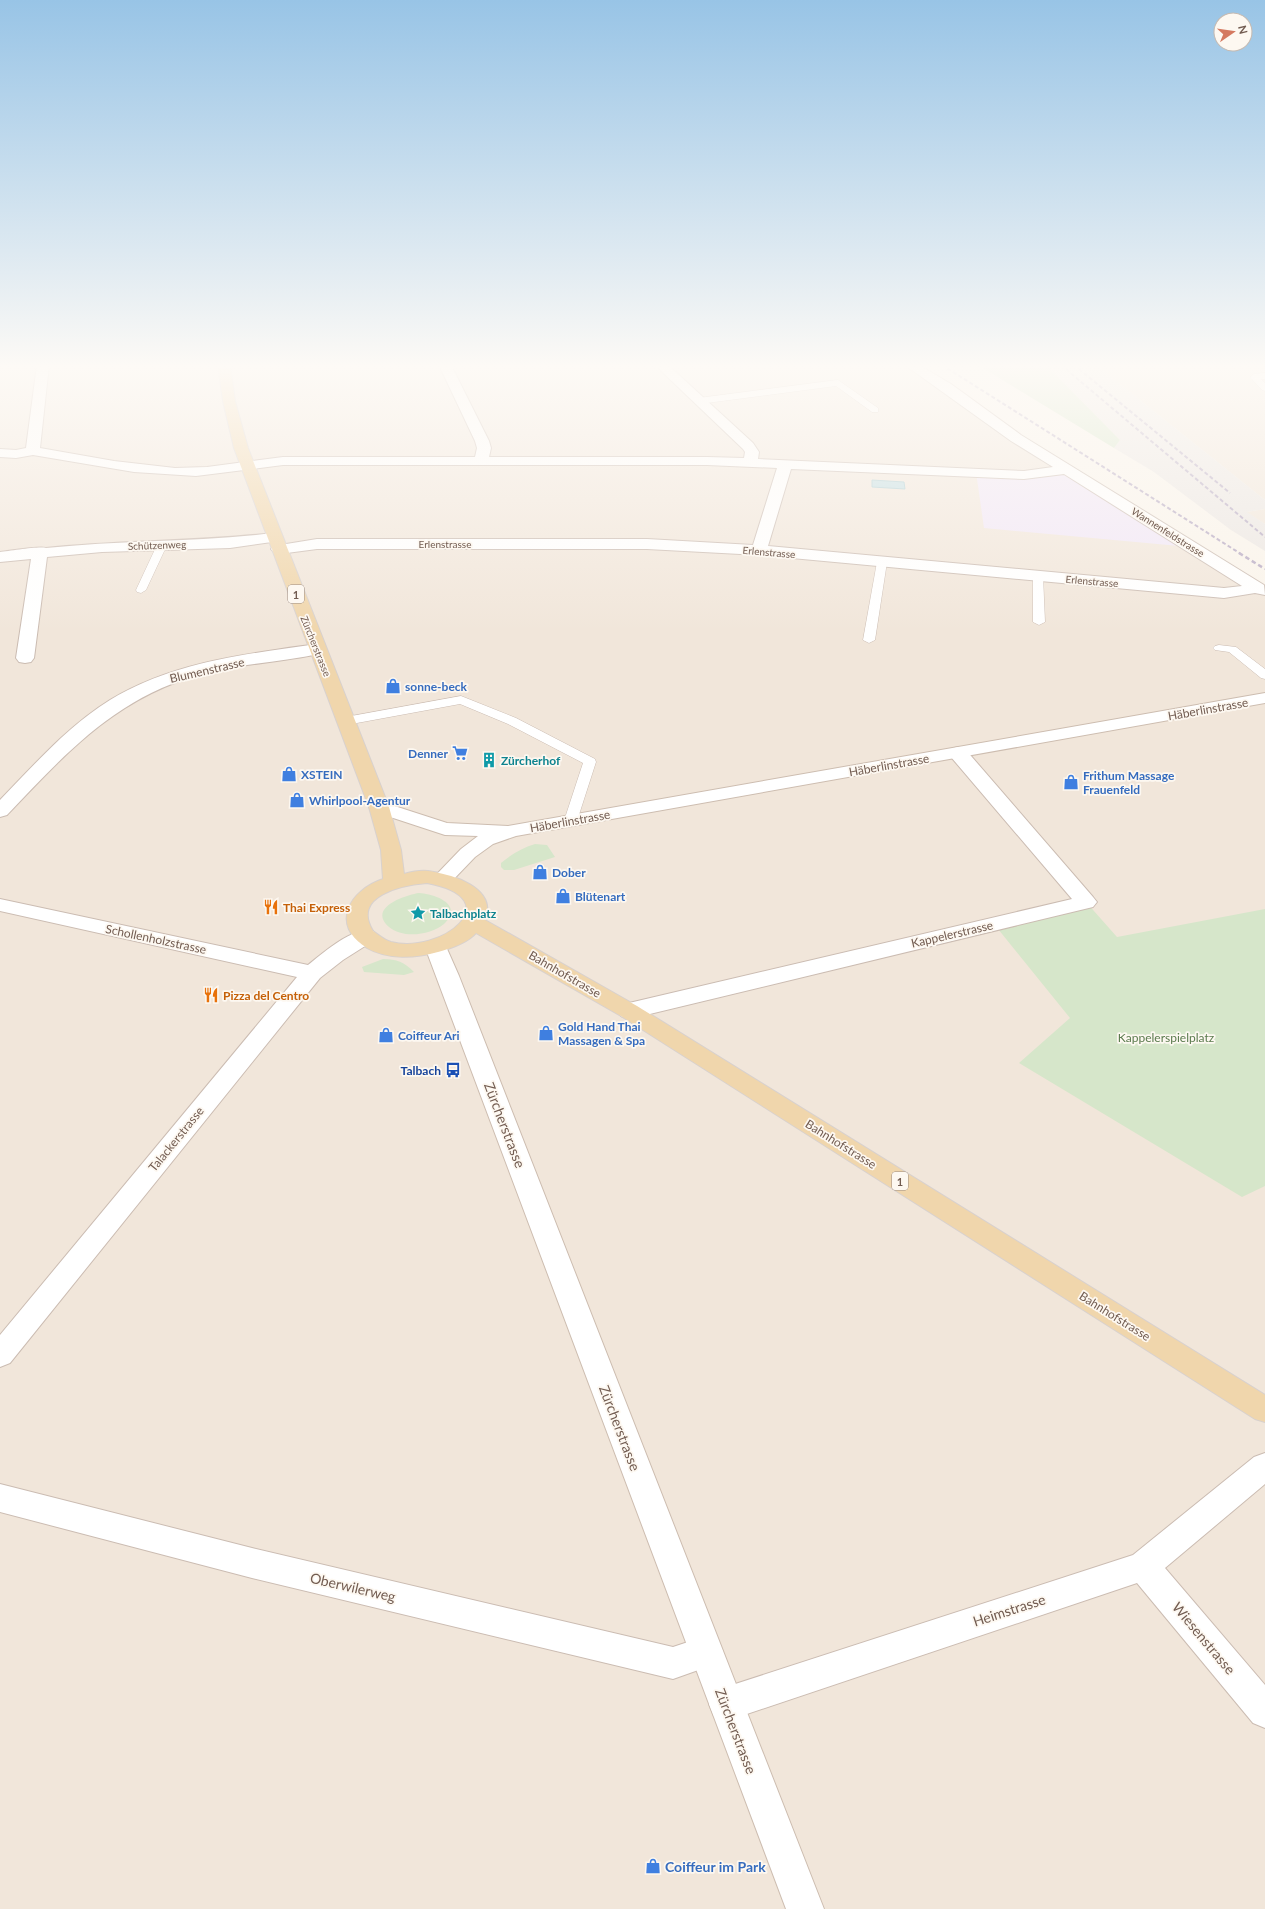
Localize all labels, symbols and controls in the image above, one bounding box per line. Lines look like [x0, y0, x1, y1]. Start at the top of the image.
north arrow [1213, 12, 1253, 52]
text: N [1236, 24, 1251, 35]
street label: Wannenfeldstrasse [1129, 505, 1207, 559]
street label: Schützenweg [128, 538, 186, 552]
street label: Erlenstrasse [419, 538, 471, 550]
street label: Erlenstrasse [742, 544, 796, 560]
street label: Erlenstrasse [1065, 573, 1119, 589]
road number: 1 [288, 585, 304, 603]
street label: Zürcherstrasse [298, 614, 334, 678]
street label: Blumenstrasse [168, 654, 246, 686]
shop icon: sonne-beck [384, 677, 402, 695]
place label: sonne-beck [405, 679, 468, 694]
street label: Häberlinstrasse [1167, 695, 1249, 723]
supermarket icon: Denner [451, 744, 469, 762]
place label: Denner [408, 746, 449, 761]
building icon: Zürcherhof [480, 751, 498, 769]
street label: Häberlinstrasse [848, 751, 930, 779]
place label: Zürcherhof [501, 753, 561, 768]
shop icon: XSTEIN [280, 765, 298, 783]
place label: XSTEIN [301, 767, 343, 782]
place label: Frithum Massage Frauenfeld [1083, 768, 1175, 797]
shop icon: Frithum Massage Frauenfeld [1062, 773, 1080, 791]
shop icon: Whirlpool-Agentur [288, 791, 306, 809]
place label: Whirlpool-Agentur [309, 793, 411, 808]
street label: Häberlinstrasse [529, 807, 611, 835]
shop icon: Dober [531, 863, 549, 881]
place label: Dober [552, 865, 586, 880]
shop icon: Blütenart [554, 887, 572, 905]
place label: Blütenart [575, 889, 626, 904]
restaurant icon: Thai Express [262, 898, 280, 916]
place label: Thai Express [283, 900, 350, 915]
place icon: Talbachplatz [409, 904, 427, 922]
place label: Talbachplatz [430, 906, 497, 921]
street label: Kappelerstrasse [910, 917, 994, 951]
street label: Schollenholzstrasse [104, 921, 208, 957]
street label: Bahnhofstrasse [526, 947, 604, 1001]
restaurant icon: Pizza del Centro [202, 986, 220, 1004]
place label: Pizza del Centro [223, 988, 309, 1003]
place label: Gold Hand Thai Massagen & Spa [558, 1019, 645, 1048]
shop icon: Gold Hand Thai Massagen & Spa [537, 1024, 555, 1042]
shop icon: Coiffeur Ari [377, 1026, 395, 1044]
place label: Coiffeur Ari [398, 1028, 460, 1043]
park label: Kappelerspielplatz [1118, 1030, 1215, 1045]
bus stop icon: Talbach [444, 1061, 462, 1079]
place label: Talbach [401, 1063, 441, 1078]
street label: Zürcherstrasse [481, 1080, 529, 1170]
street label: Talackerstrasse [145, 1104, 207, 1174]
street label: Bahnhofstrasse [803, 1116, 879, 1172]
road number: 1 [892, 1172, 908, 1190]
street label: Bahnhofstrasse [1077, 1288, 1153, 1344]
street label: Zürcherstrasse [596, 1383, 644, 1473]
street label: Oberwilerweg [309, 1569, 397, 1605]
street label: Heimstrasse [971, 1590, 1047, 1630]
street label: Wiesenstrasse [1169, 1598, 1239, 1678]
street label: Zürcherstrasse [712, 1686, 760, 1776]
shop icon: Coiffeur im Park [644, 1857, 662, 1875]
place label: Coiffeur im Park [665, 1858, 766, 1875]

